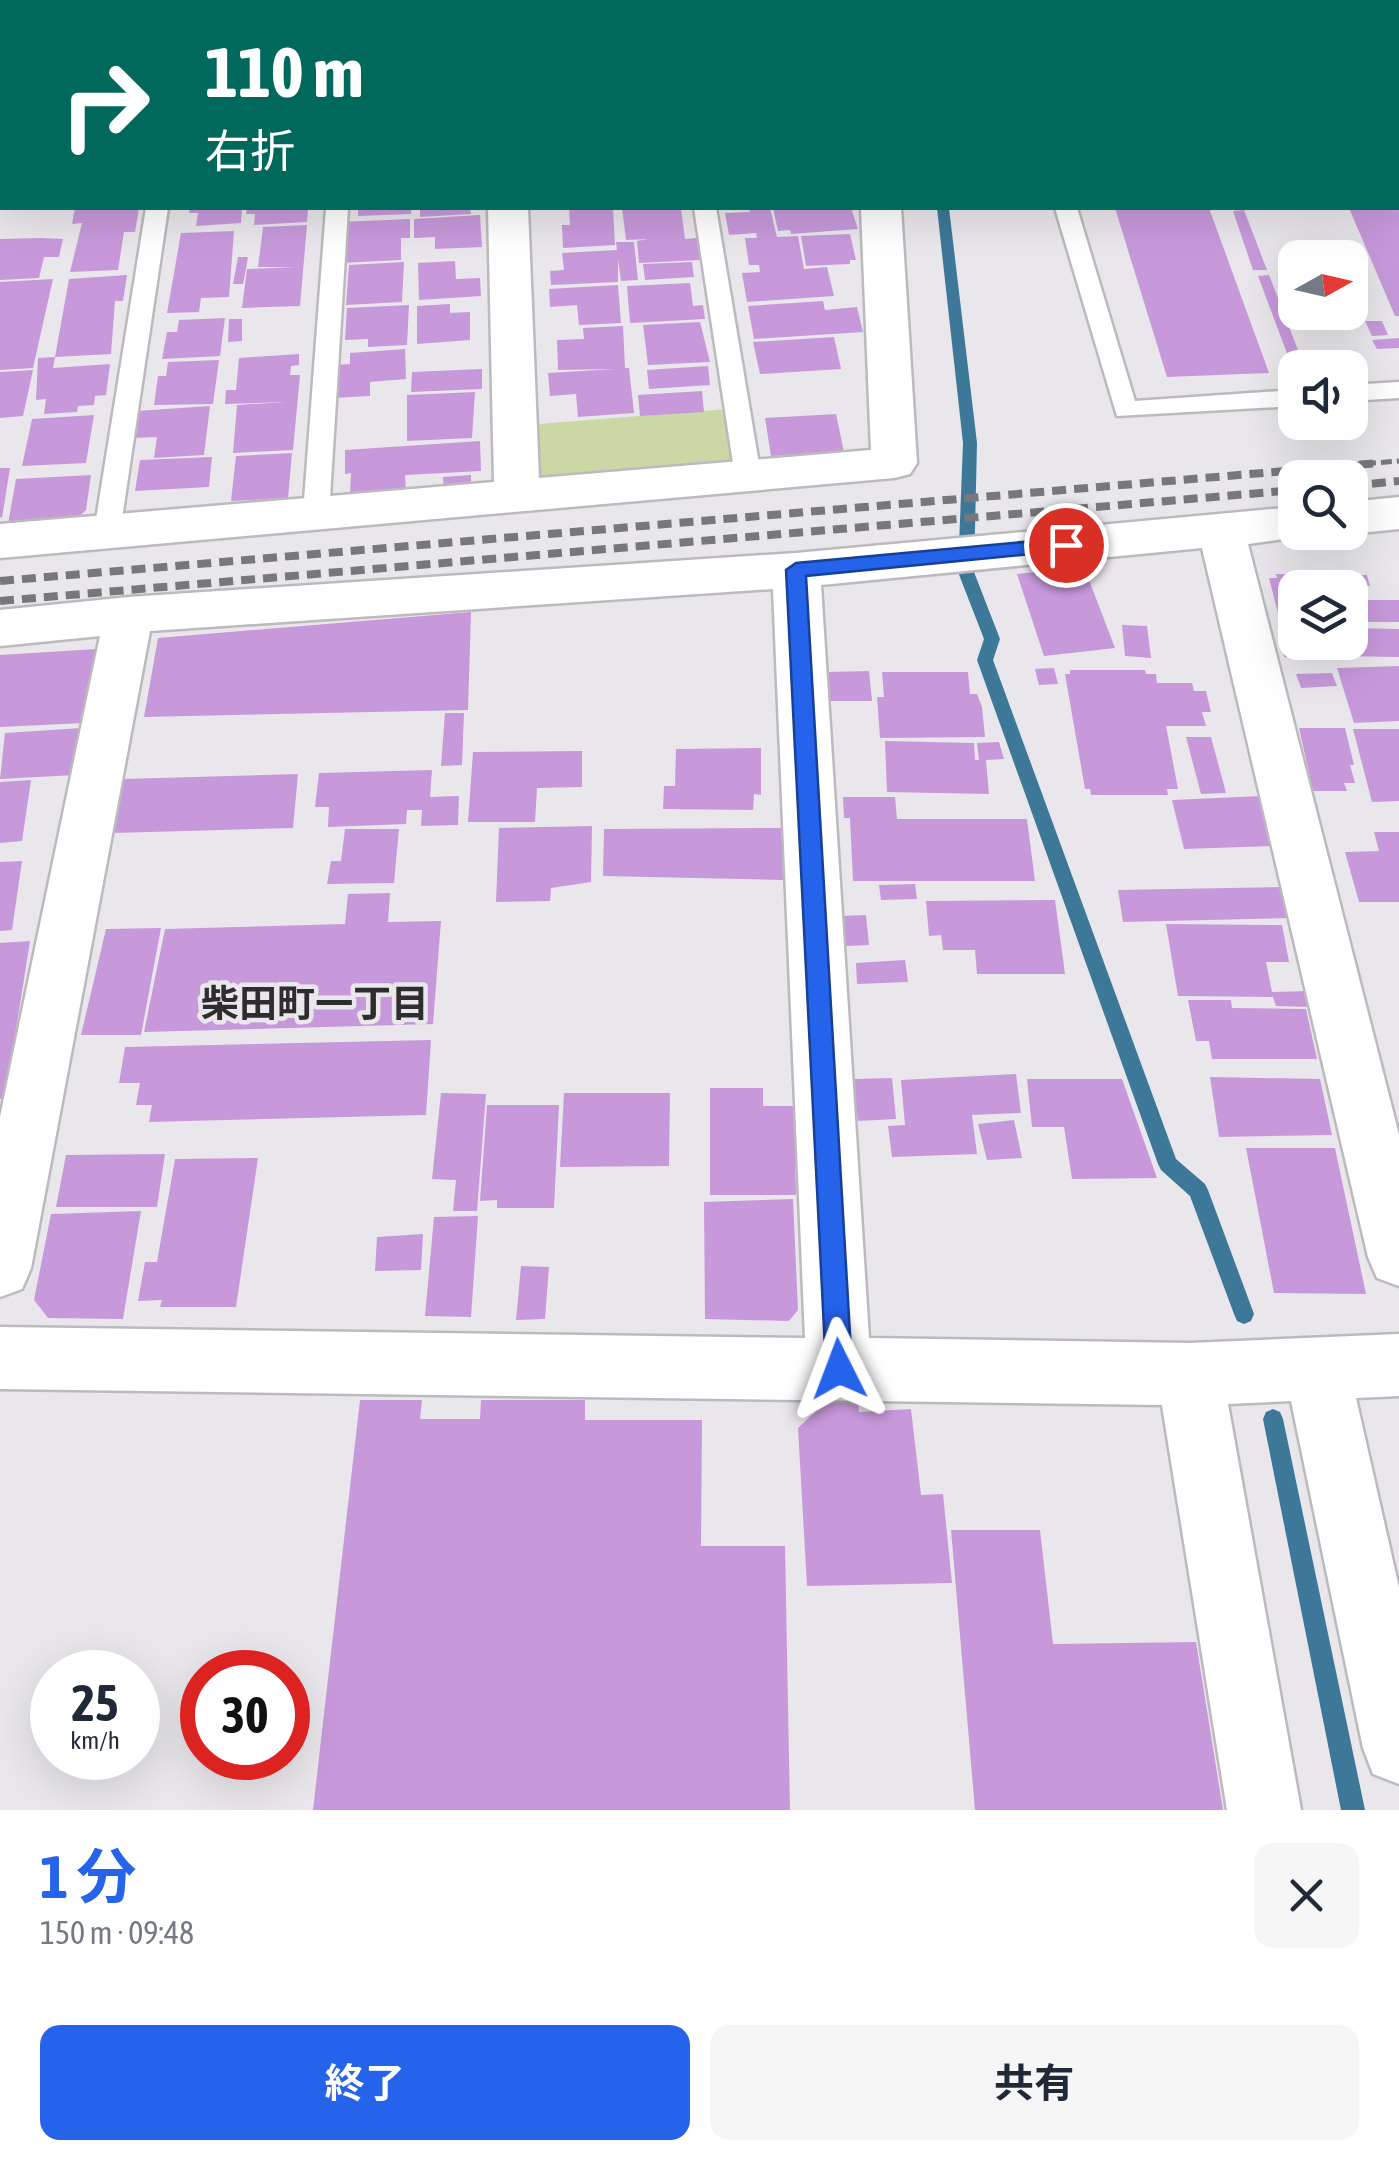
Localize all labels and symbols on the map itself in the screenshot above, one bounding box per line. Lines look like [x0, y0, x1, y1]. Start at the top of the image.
north arrow [1278, 240, 1368, 330]
pin [1024, 503, 1109, 588]
district label: 柴田町一丁目 [201, 982, 429, 1025]
position arrow [787, 1317, 891, 1421]
speed limit sign: 30 [180, 1650, 310, 1780]

